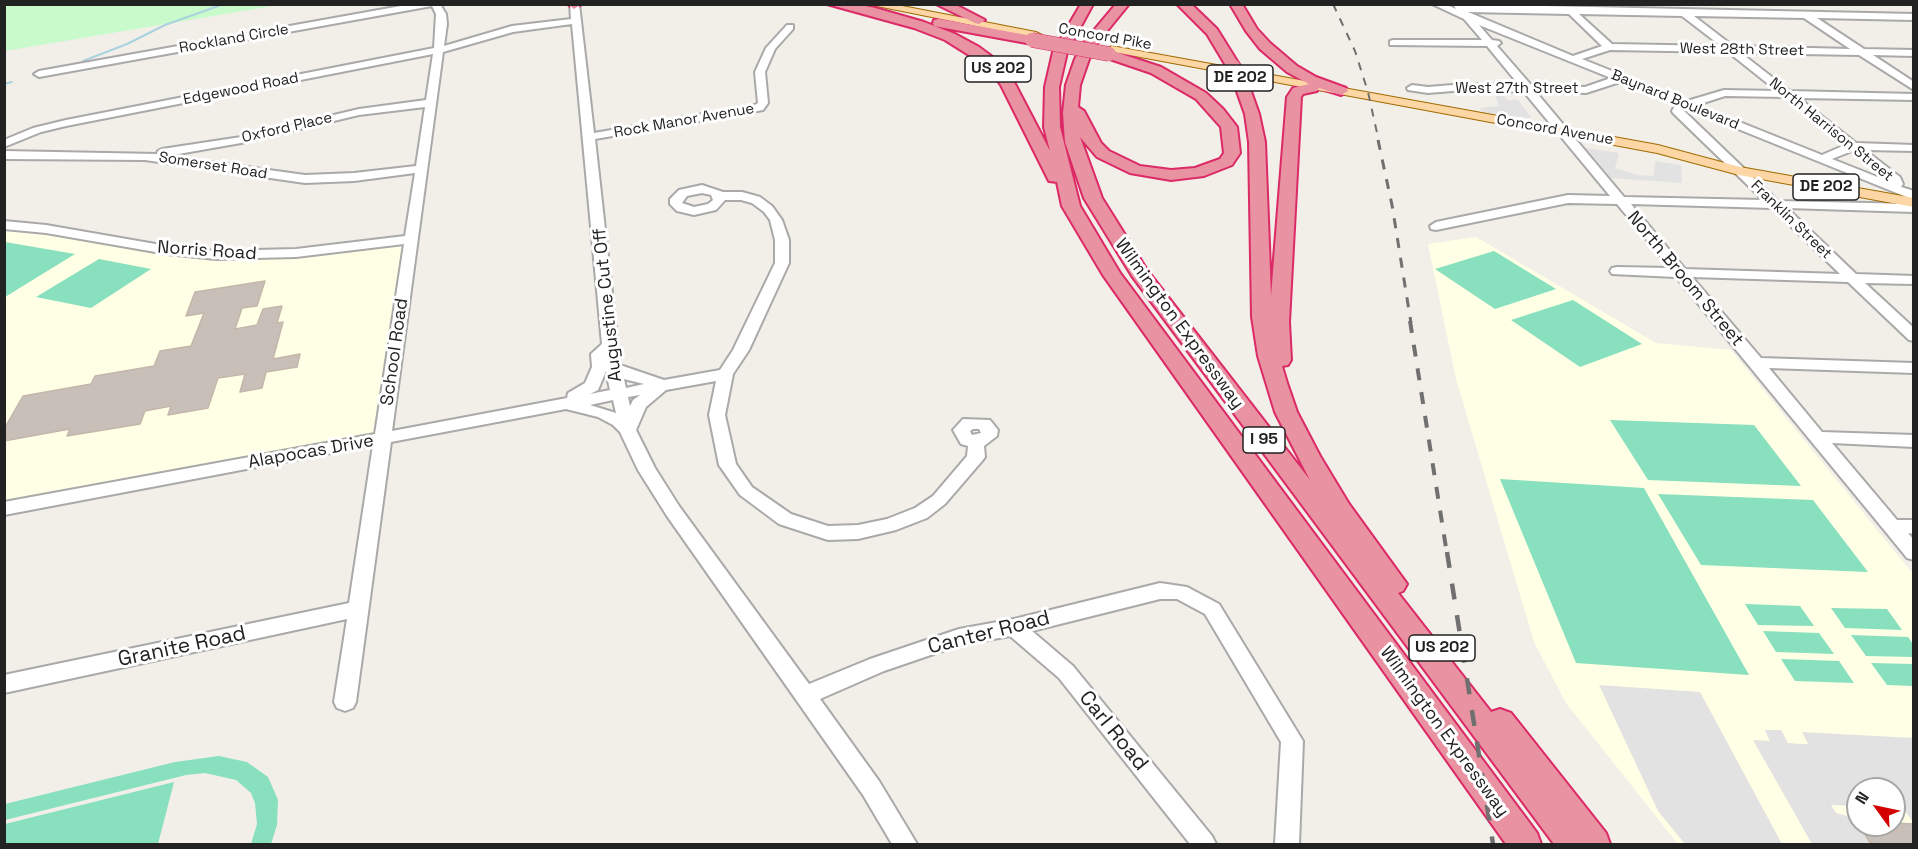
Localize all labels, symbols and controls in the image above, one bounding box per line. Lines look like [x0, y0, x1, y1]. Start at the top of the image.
street label: Rockland Circle [178, 20, 290, 58]
street label: Concord Pike [1057, 20, 1153, 54]
street label: West 28th Street [1680, 40, 1804, 60]
road number: US 202 [965, 56, 1031, 82]
road number: DE 202 [1207, 65, 1273, 91]
street label: Baynard Boulevard [1608, 66, 1742, 134]
street label: Edgewood Road [182, 69, 300, 109]
street label: North Harrison Street [1765, 74, 1897, 186]
street label: West 27th Street [1455, 80, 1579, 98]
street label: Rock Manor Avenue [612, 100, 756, 142]
street label: Oxford Place [240, 109, 334, 147]
street label: Concord Avenue [1495, 111, 1615, 149]
street label: Somerset Road [157, 149, 269, 183]
road number: DE 202 [1793, 174, 1859, 200]
street label: Franklin Street [1747, 177, 1835, 263]
street label: North Broom Street [1622, 207, 1748, 351]
street label: Augustine Cut Off [589, 227, 627, 383]
street label: Wilmington Expressway [1110, 235, 1248, 413]
street label: Norris Road [157, 237, 257, 265]
street label: School Road [377, 297, 413, 407]
road number: I 95 [1243, 427, 1285, 453]
street label: Alapocas Drive [247, 430, 375, 474]
street label: Canter Road [925, 606, 1053, 660]
street label: Granite Road [116, 621, 248, 673]
road number: US 202 [1409, 635, 1475, 661]
street label: Wilmington Expressway [1375, 643, 1513, 821]
street label: Carl Road [1073, 686, 1153, 776]
north arrow [1846, 777, 1906, 837]
text: N [1850, 788, 1874, 808]

